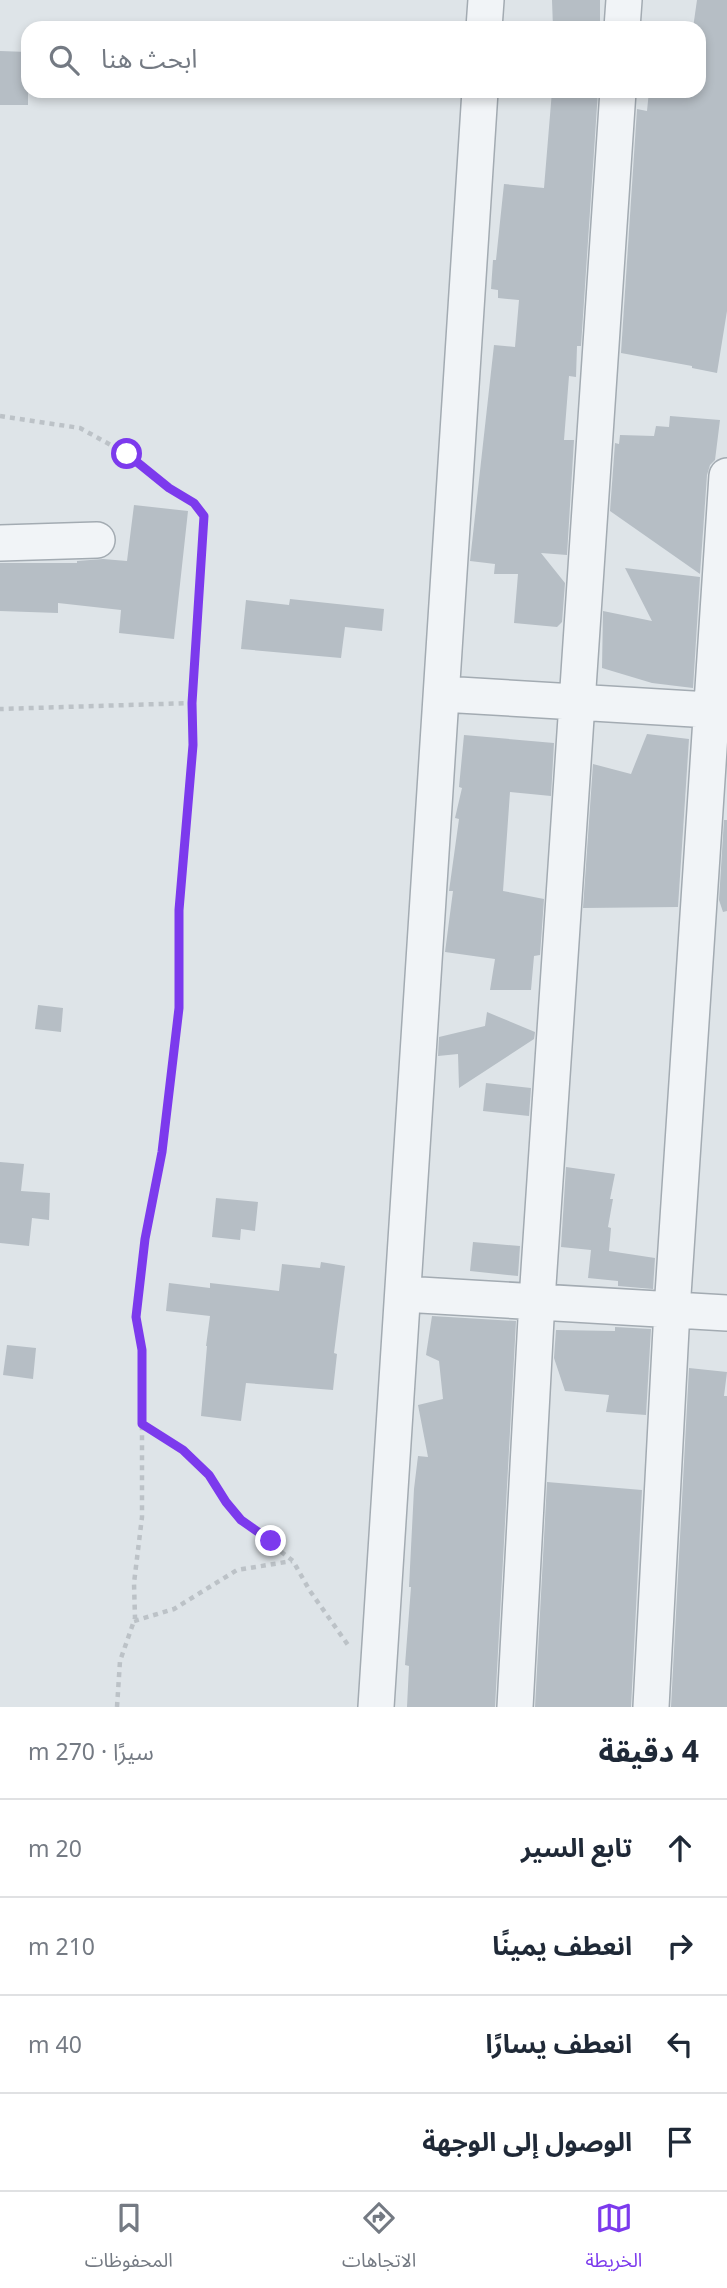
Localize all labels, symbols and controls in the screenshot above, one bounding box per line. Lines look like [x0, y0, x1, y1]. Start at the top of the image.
search box [21, 21, 706, 98]
text: ابحث هنا [101, 40, 197, 76]
icon: search [45, 41, 83, 79]
route start [111, 438, 142, 469]
route end [255, 1525, 286, 1556]
text: 4 دقيقة [599, 1730, 699, 1771]
text: سيرًا · 270 m [28, 1735, 154, 1767]
text: تابع السير [521, 1829, 632, 1865]
icon: ahead [661, 1829, 699, 1867]
text: 20 m [28, 1832, 82, 1864]
text: انعطف يمينًا [492, 1927, 632, 1963]
icon: right [661, 1927, 699, 1965]
text: 210 m [28, 1930, 95, 1962]
text: انعطف يسارًا [486, 2025, 632, 2061]
icon: left [661, 2025, 699, 2063]
text: 40 m [28, 2028, 82, 2060]
text: الوصول إلى الوجهة [422, 2123, 632, 2159]
icon: arrive [661, 2123, 699, 2161]
tab: المحفوظات [85, 2199, 173, 2281]
tab: الاتجاهات [342, 2199, 416, 2281]
tab: الخريطة [585, 2199, 642, 2281]

